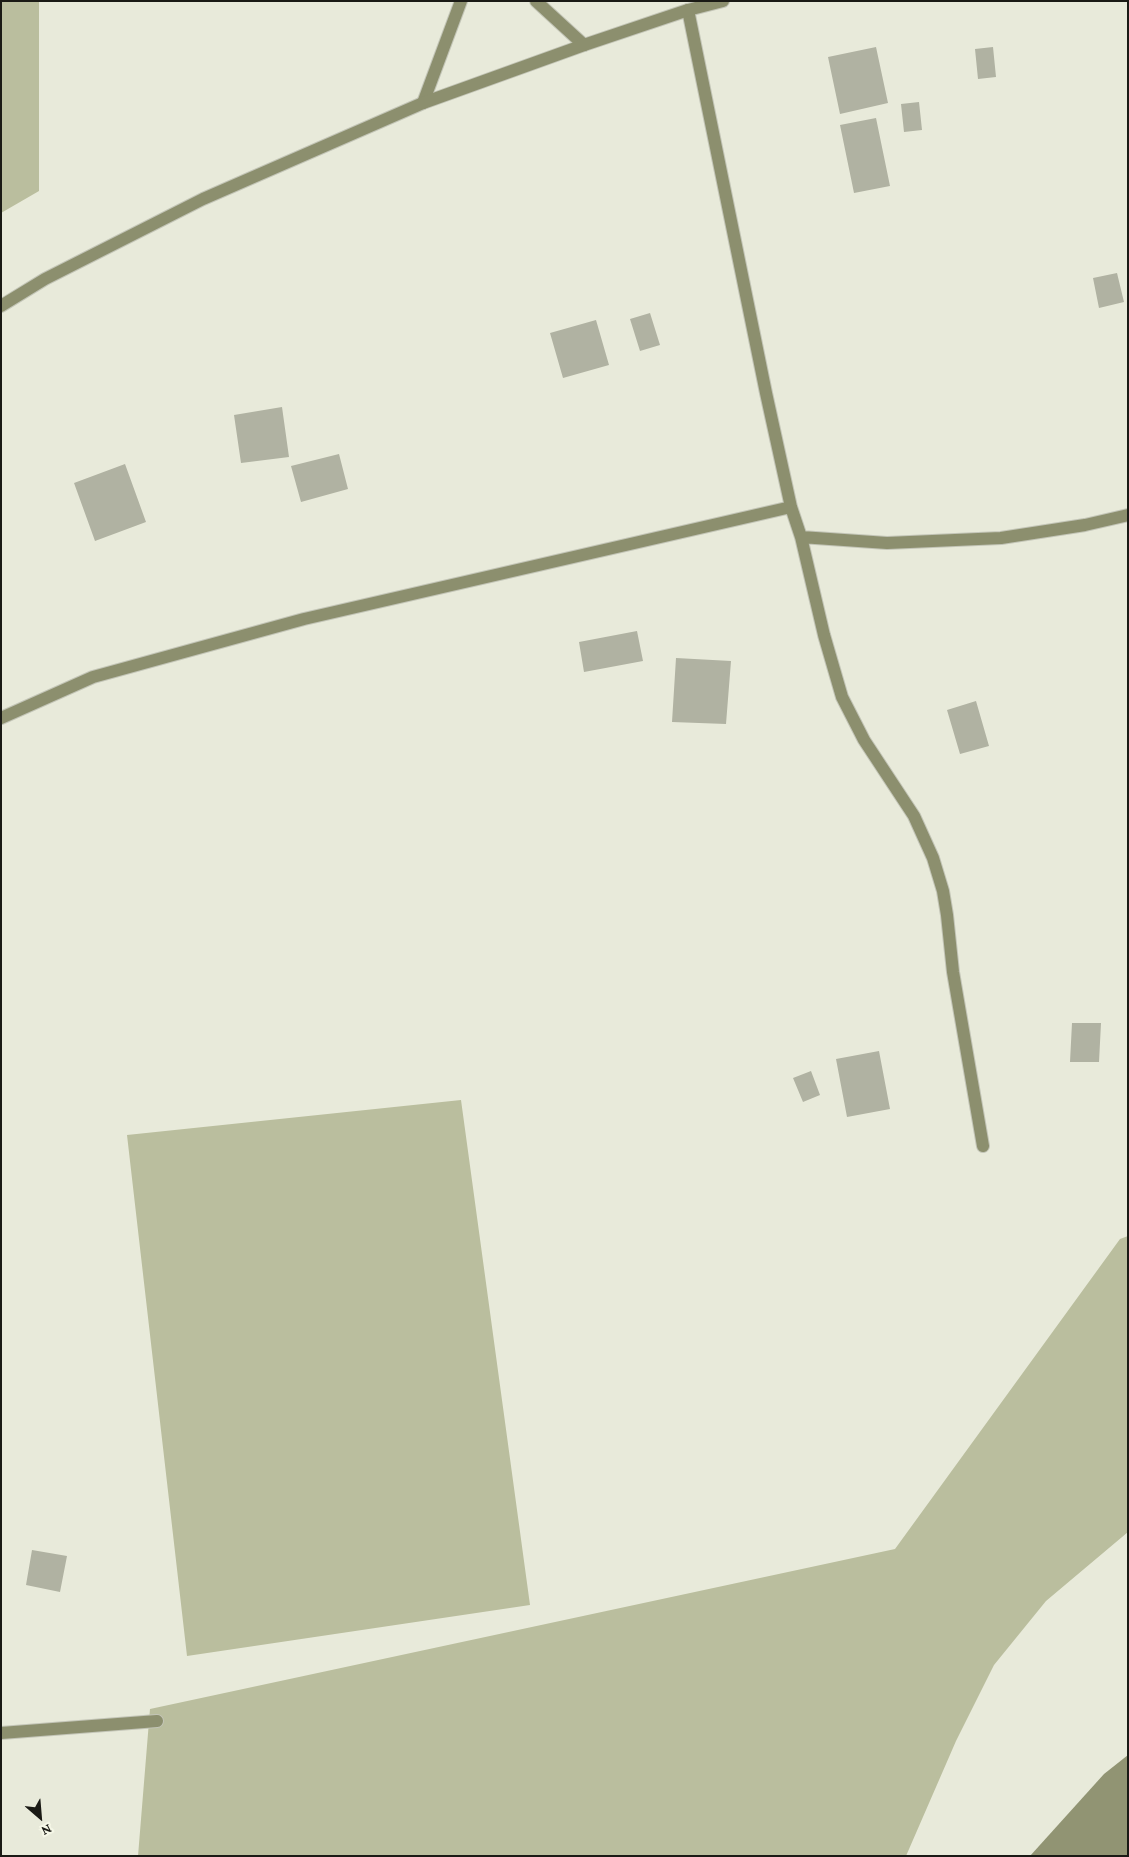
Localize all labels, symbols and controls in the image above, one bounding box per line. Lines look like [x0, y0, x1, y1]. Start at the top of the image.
north arrow [15, 1792, 65, 1842]
text: N [39, 1821, 55, 1840]

